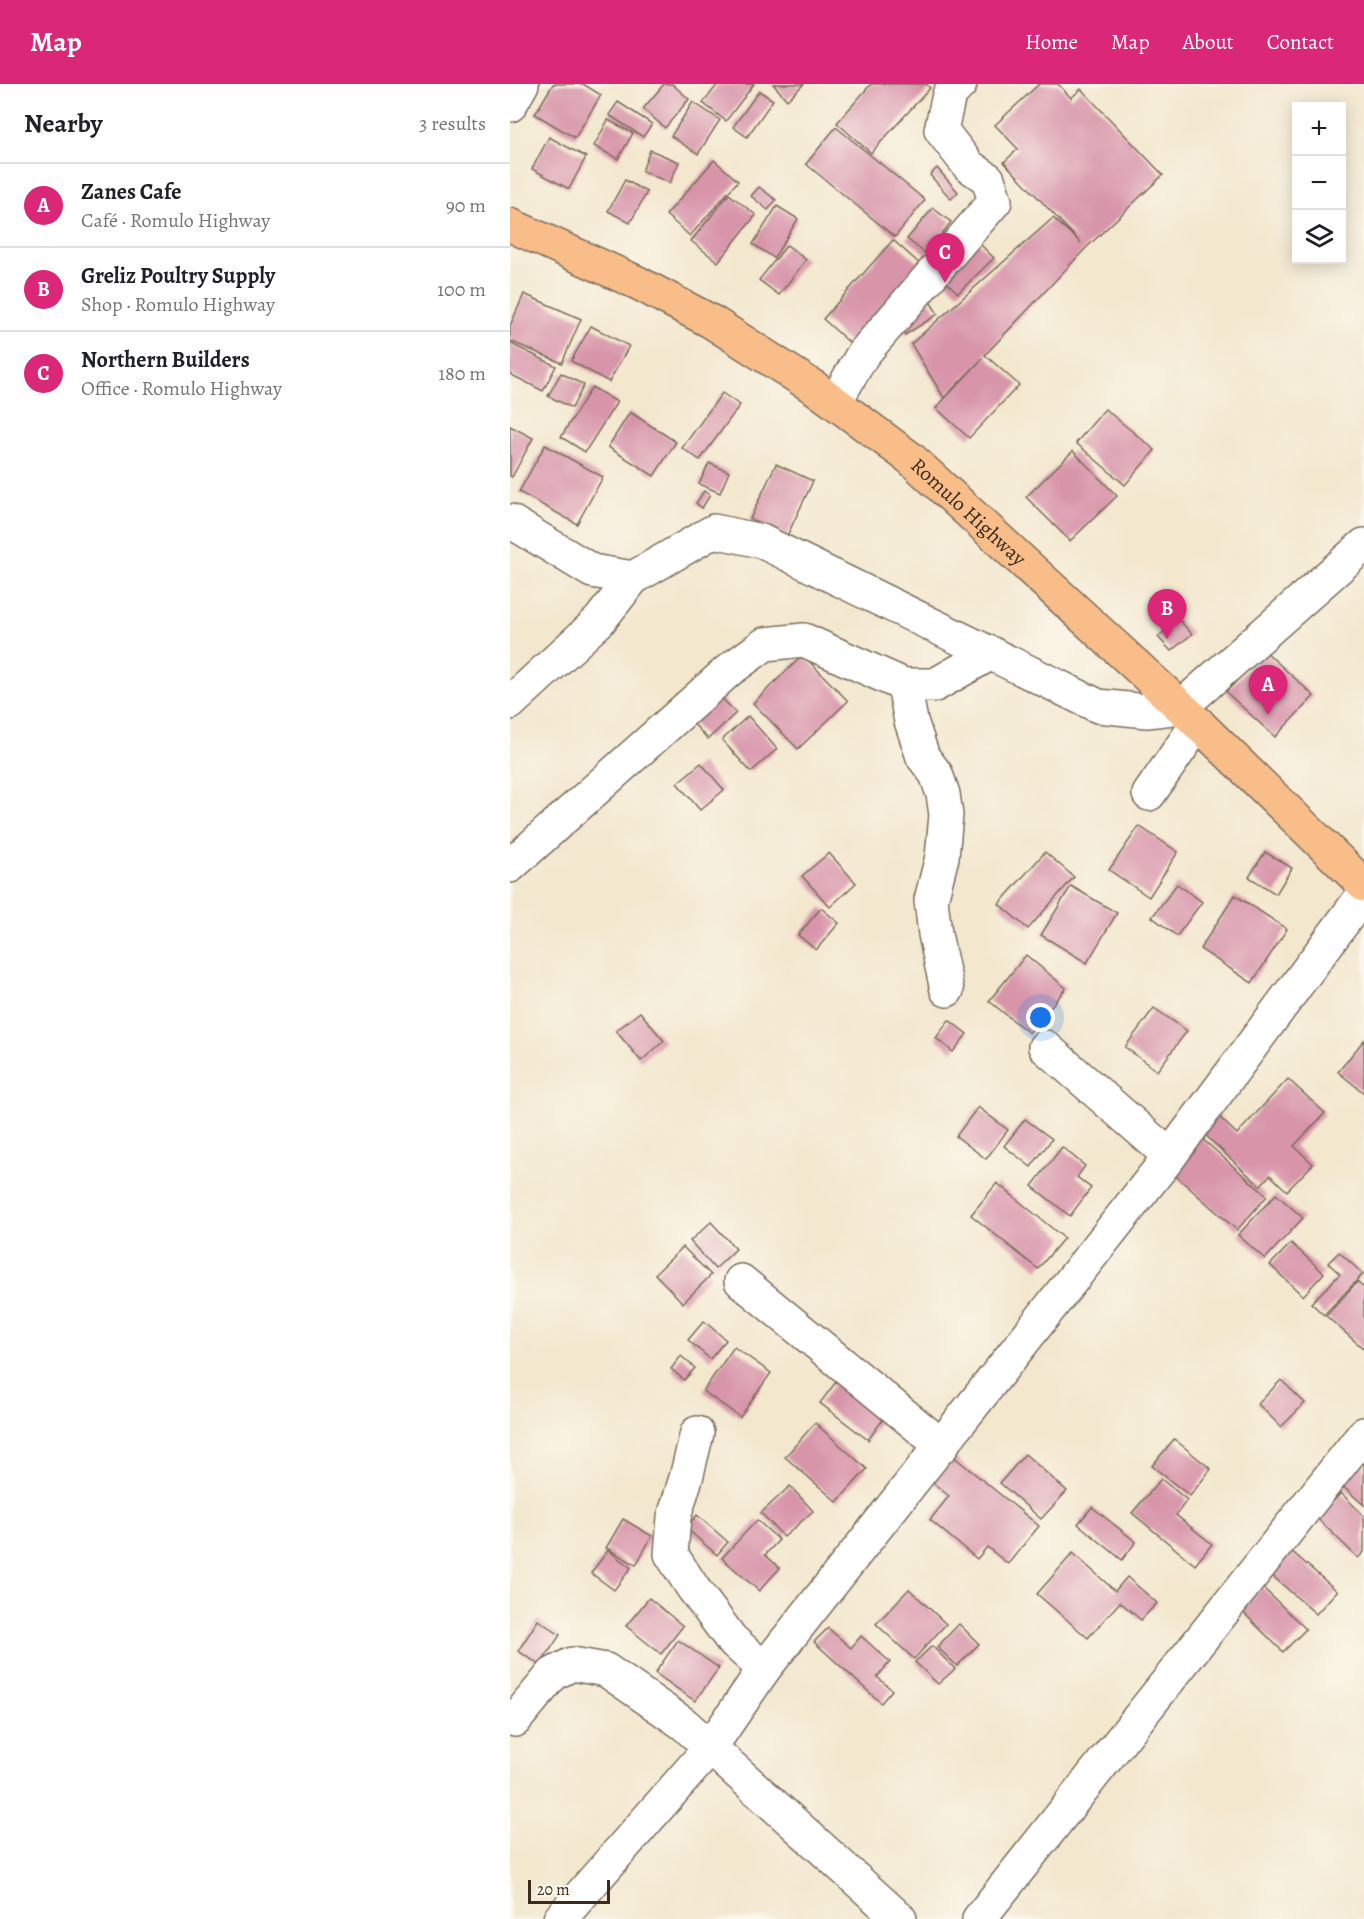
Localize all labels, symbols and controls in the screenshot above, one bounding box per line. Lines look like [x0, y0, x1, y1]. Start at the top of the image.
text: Map [30, 23, 82, 61]
text: Home [1025, 28, 1078, 56]
text: Map [1111, 28, 1149, 56]
text: About [1182, 28, 1234, 56]
text: Contact [1267, 28, 1334, 56]
map controls [1292, 102, 1346, 264]
button: + [1292, 102, 1346, 156]
text: Nearby [24, 106, 103, 141]
text: 3 results [419, 110, 486, 137]
button: − [1292, 156, 1346, 210]
text: Zanes Cafe [81, 177, 181, 207]
text: A [37, 192, 50, 219]
text: 90 m [446, 192, 486, 219]
text: Café · Romulo Highway [81, 207, 270, 234]
button: layers [1292, 210, 1346, 264]
pin: C [926, 234, 964, 283]
text: Greliz Poultry Supply [81, 261, 275, 291]
text: B [37, 276, 50, 303]
text: 100 m [437, 276, 486, 303]
text: Shop · Romulo Highway [81, 291, 275, 318]
text: Northern Builders [81, 345, 250, 375]
text: C [37, 360, 50, 387]
text: 180 m [438, 360, 486, 387]
text: Office · Romulo Highway [81, 375, 282, 402]
street label: Romulo Highway [905, 452, 1033, 572]
pin: B [1148, 590, 1186, 639]
pin: A [1248, 666, 1287, 715]
your location [1026, 1003, 1055, 1032]
scale bar [528, 1877, 610, 1904]
text: 20 m [537, 1879, 570, 1901]

